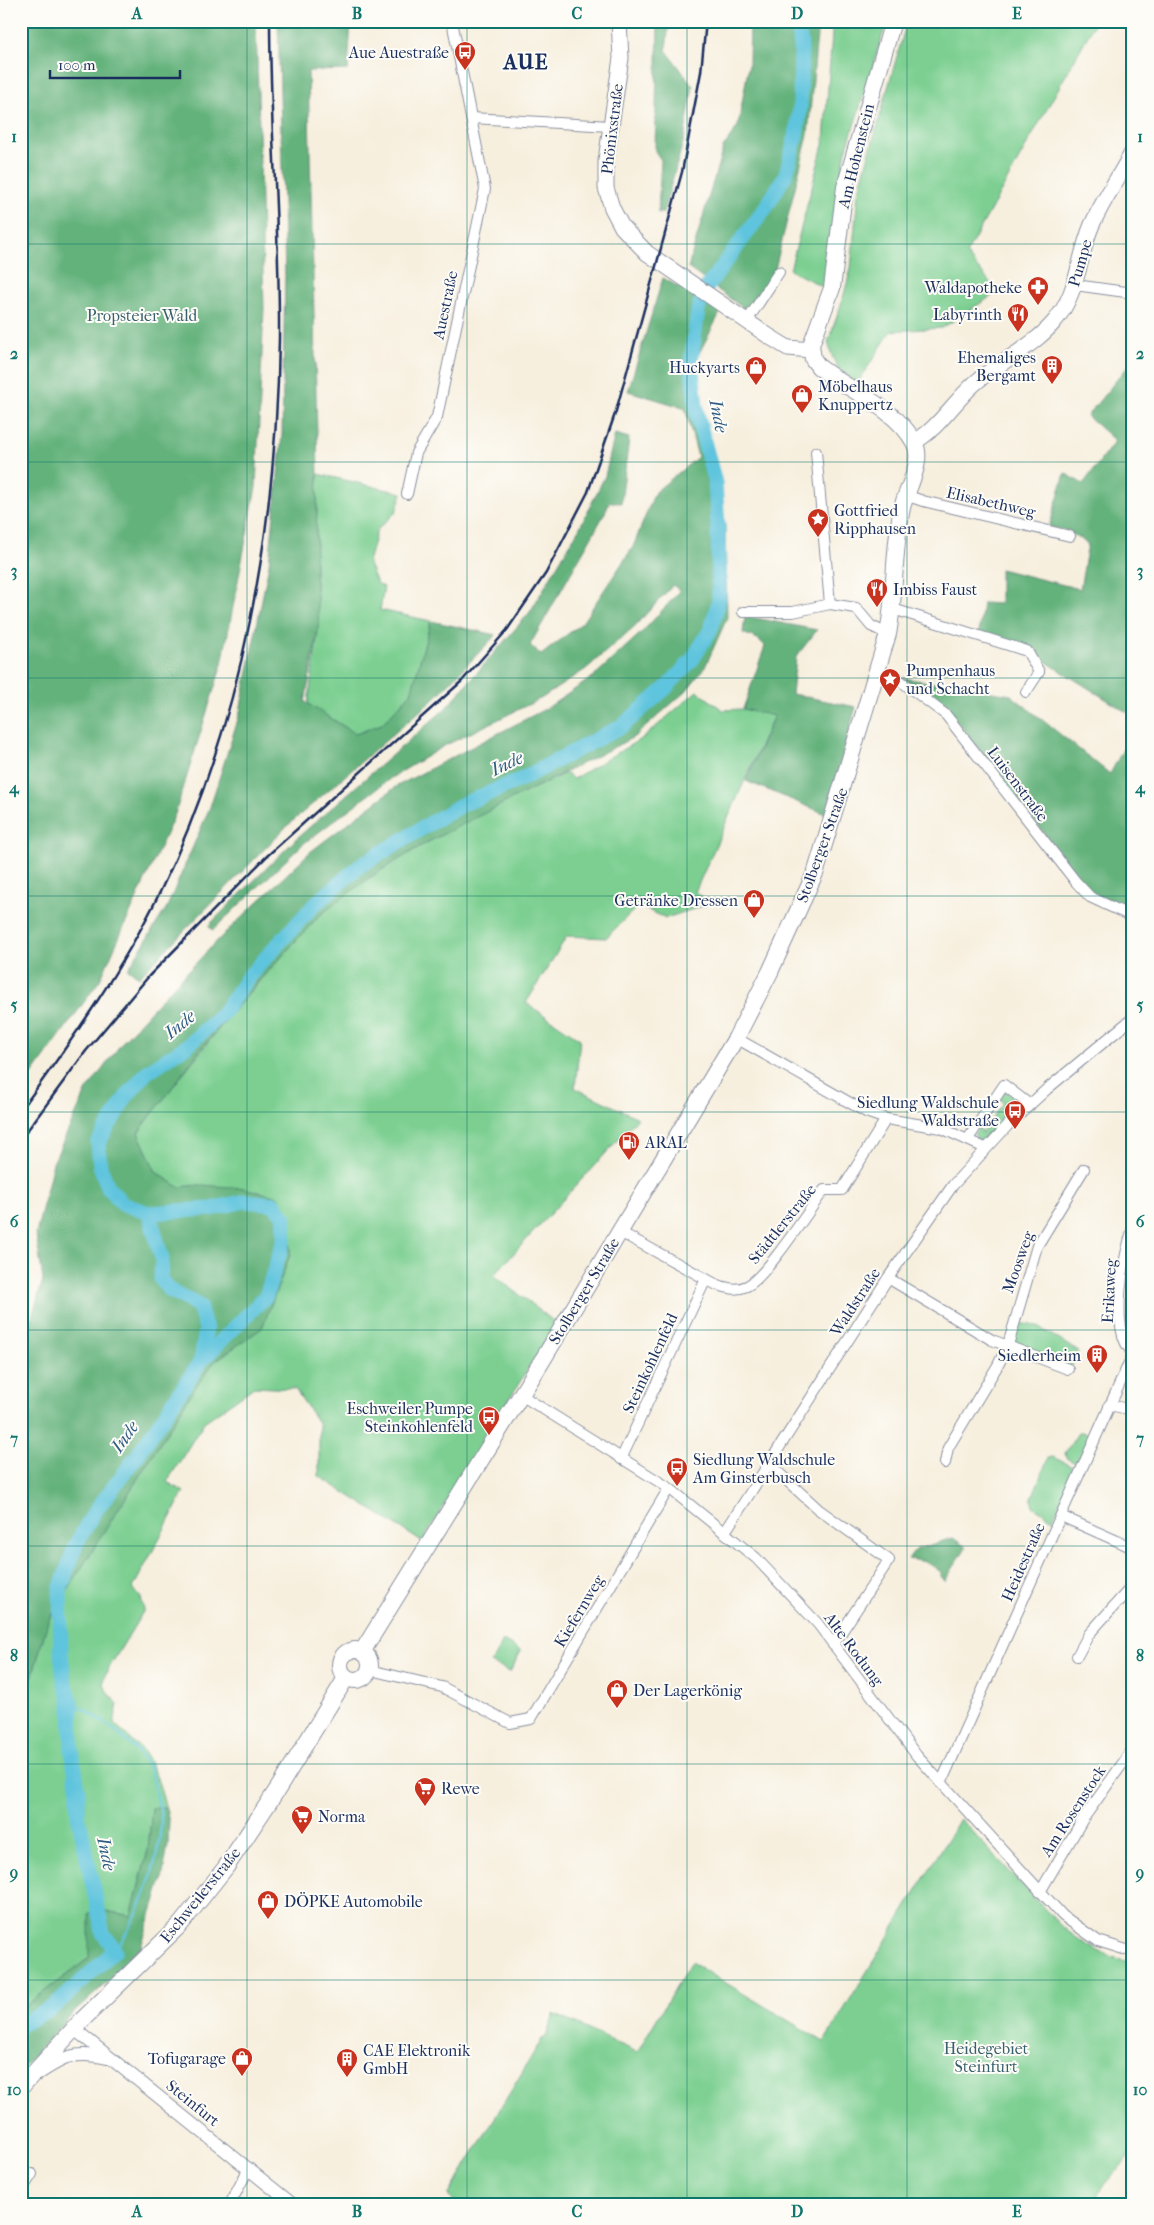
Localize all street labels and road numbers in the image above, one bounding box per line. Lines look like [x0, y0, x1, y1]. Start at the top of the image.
street label: Phönixstraße [597, 82, 627, 176]
street label: Am Hohenstein [834, 101, 878, 211]
street label: Pumpe [1064, 237, 1096, 289]
street label: Auestraße [428, 269, 462, 342]
street label: Elisabethweg [945, 483, 1038, 522]
street label: Luisenstraße [984, 743, 1052, 825]
street label: Stolberger Straße [792, 785, 852, 905]
street label: Städtlerstraße [744, 1180, 820, 1268]
street label: Moosweg [998, 1228, 1038, 1296]
street label: Stolberger Straße [545, 1234, 623, 1348]
street label: Erikaweg [1098, 1258, 1120, 1324]
street label: Waldstraße [825, 1264, 884, 1341]
street label: Steinkohlenfeld [619, 1310, 682, 1416]
street label: Heidestraße [997, 1520, 1049, 1604]
street label: Kiefernweg [550, 1571, 608, 1651]
street label: Alte Rodung [820, 1608, 888, 1690]
street label: Am Rosenstock [1036, 1761, 1110, 1861]
street label: Eschweilerstraße [156, 1843, 244, 1946]
street label: Steinfurt [163, 2076, 224, 2130]

